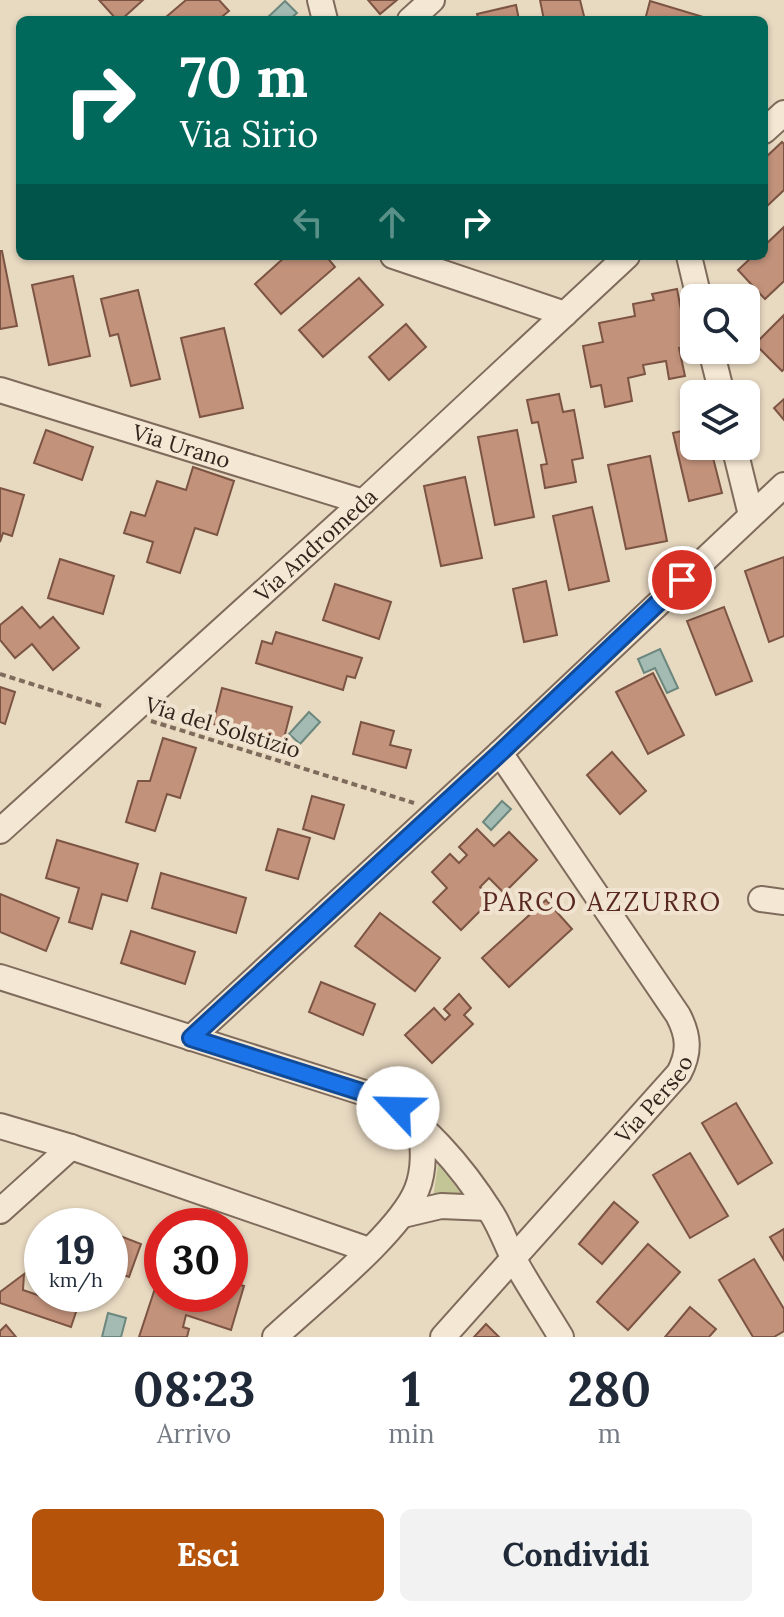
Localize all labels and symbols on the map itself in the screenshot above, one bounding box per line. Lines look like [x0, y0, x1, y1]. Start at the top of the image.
street label: Via Urano [128, 417, 234, 474]
street label: Via Andromeda [248, 482, 383, 608]
pin [648, 546, 716, 614]
street label: Via del Solstizio [141, 690, 304, 764]
district label: PARCO AZZURRO [482, 885, 722, 918]
street label: Via Perseo [608, 1052, 699, 1150]
position arrow [356, 1066, 440, 1150]
speed limit sign: 30 [144, 1208, 248, 1312]

